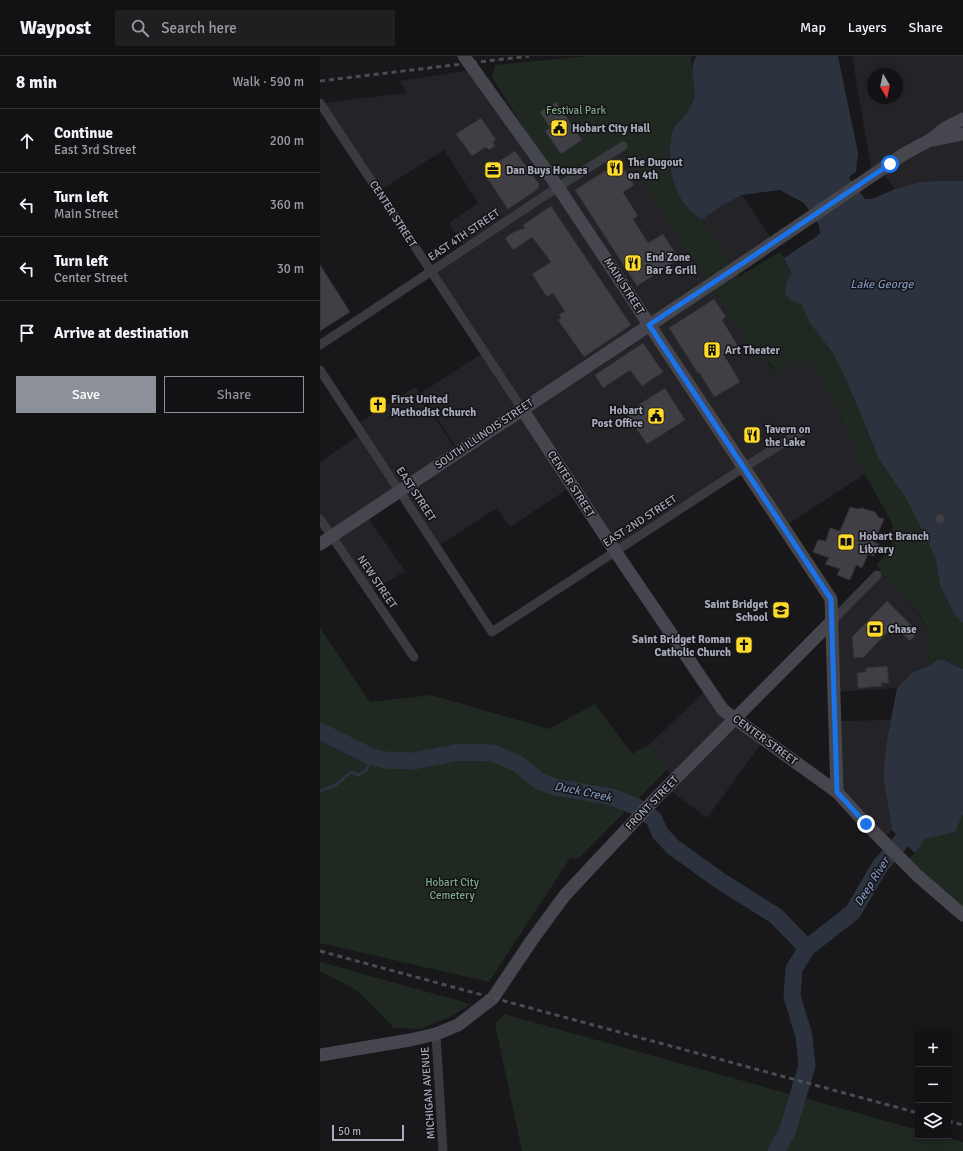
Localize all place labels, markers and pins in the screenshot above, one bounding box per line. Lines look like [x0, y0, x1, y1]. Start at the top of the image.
public building icon: Hobart City Hall [549, 118, 569, 138]
place label: Hobart City Hall [572, 122, 651, 135]
place label: The Dugout on 4th [628, 156, 683, 182]
restaurant icon: The Dugout on 4th [605, 158, 625, 178]
office icon: Dan Buys Houses [483, 160, 503, 180]
place label: Dan Buys Houses [506, 164, 588, 177]
place label: End Zone Bar & Grill [646, 251, 697, 277]
restaurant icon: End Zone Bar & Grill [623, 253, 643, 273]
building icon: Art Theater [702, 340, 722, 360]
place label: Art Theater [725, 344, 780, 357]
place label: First United Methodist Church [391, 393, 476, 419]
church icon: First United Methodist Church [368, 395, 388, 415]
place label: Hobart Post Office [592, 404, 644, 430]
public building icon: Hobart Post Office [646, 406, 666, 426]
place label: Tavern on the Lake [764, 423, 811, 449]
restaurant icon: Tavern on the Lake [742, 425, 762, 445]
place label: Hobart Branch Library [859, 530, 929, 556]
library icon: Hobart Branch Library [836, 532, 856, 552]
place label: Saint Bridget School [704, 598, 769, 624]
school or university icon: Saint Bridget School [771, 600, 791, 620]
bank icon: Chase [865, 619, 885, 639]
place label: Chase [888, 623, 917, 636]
place label: Saint Bridget Roman Catholic Church [632, 633, 731, 659]
church icon: Saint Bridget Roman Catholic Church [734, 635, 754, 655]

